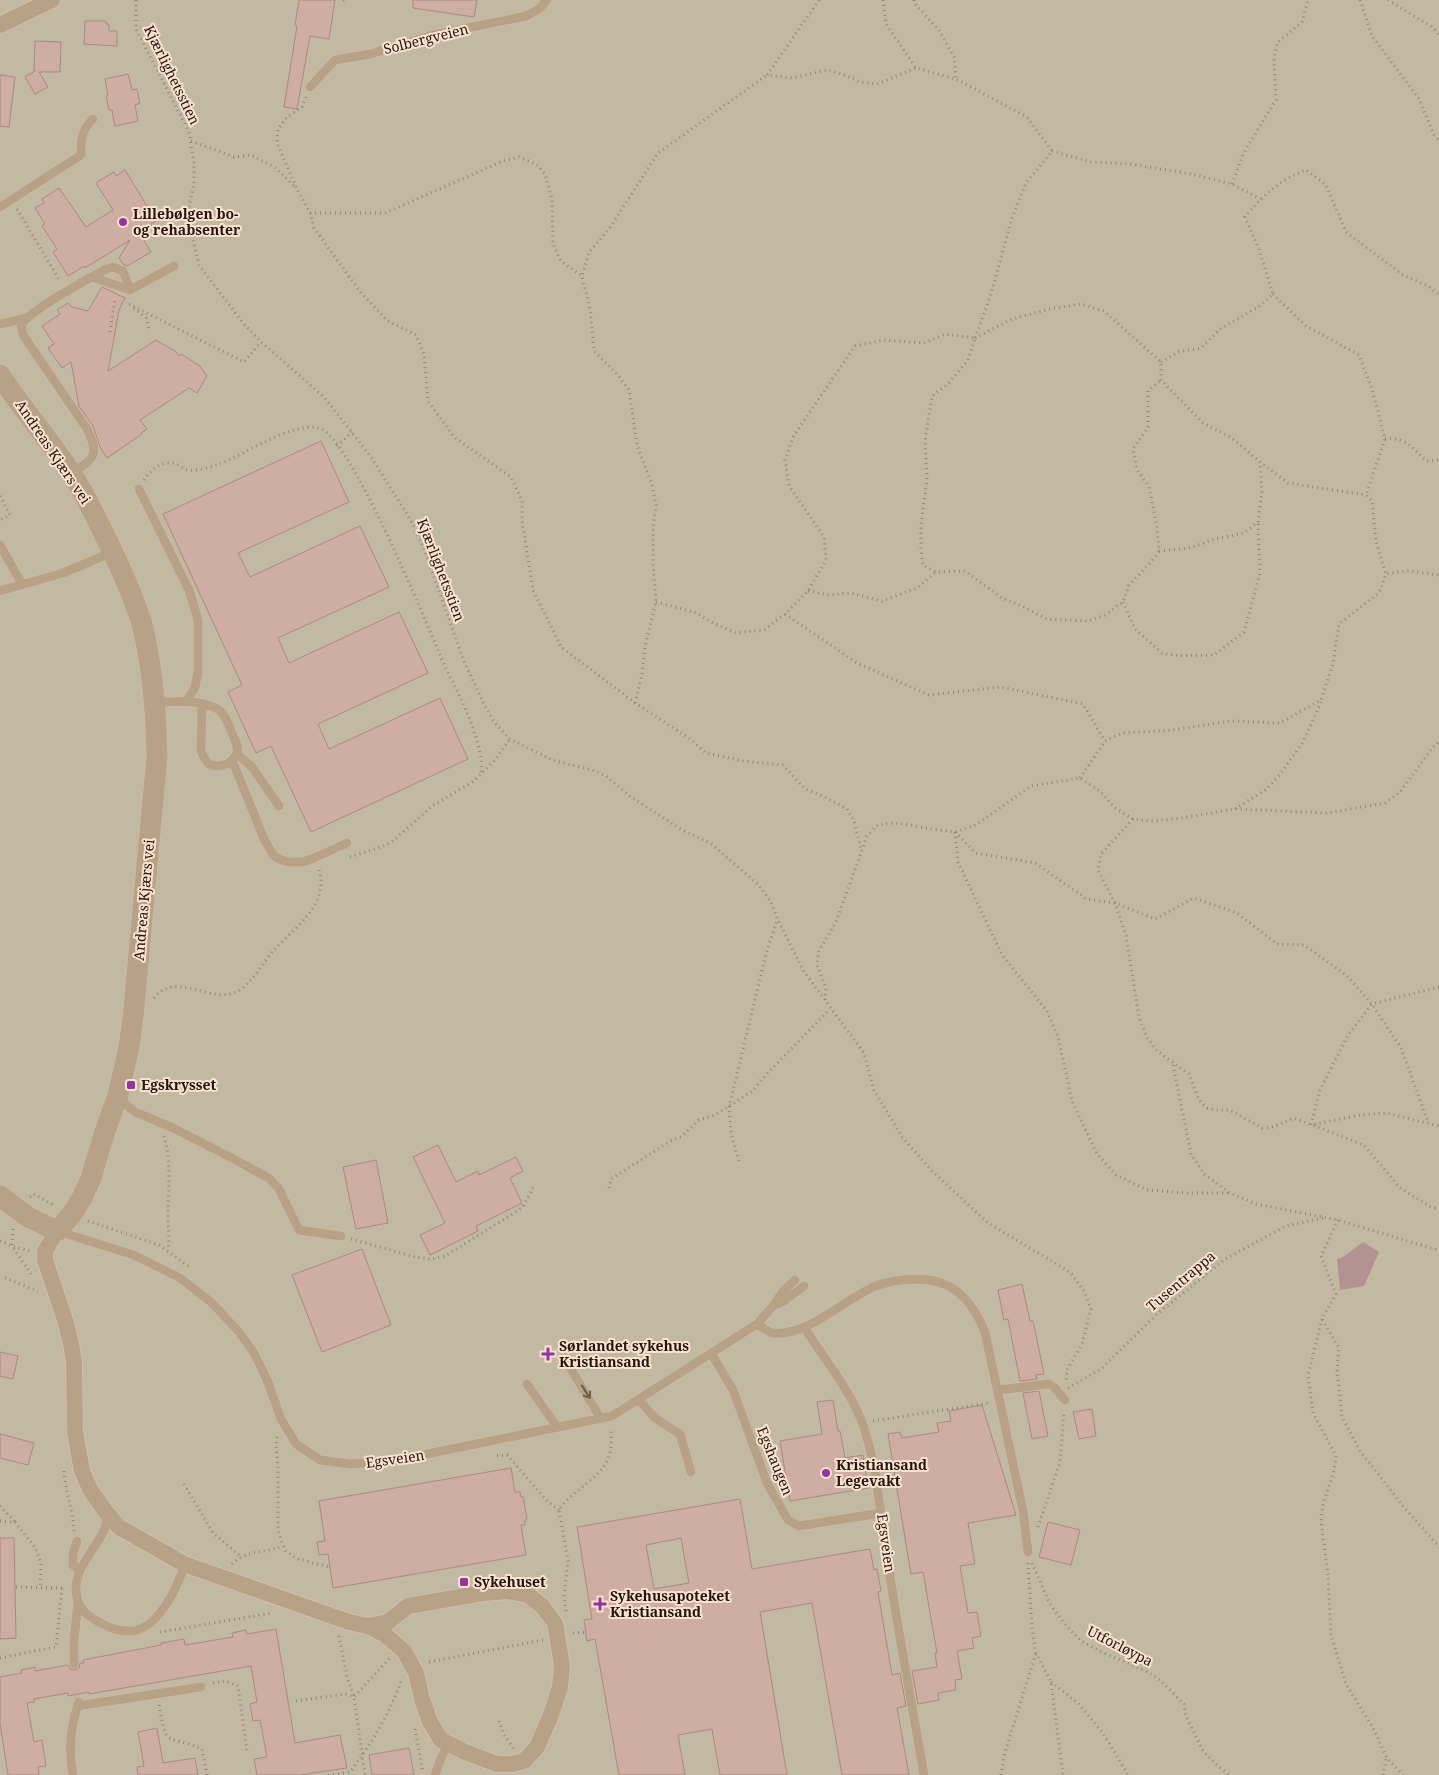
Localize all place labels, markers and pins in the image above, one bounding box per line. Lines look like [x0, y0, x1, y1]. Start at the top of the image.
place label: Lillebølgen bo- og rehabsenter [133, 204, 241, 239]
marker: Lillebølgen bo- og rehabsenter [117, 216, 129, 228]
place label: Egskrysset [141, 1075, 217, 1094]
marker: Egskrysset [125, 1079, 137, 1091]
place label: Sørlandet sykehus Kristiansand [559, 1336, 689, 1371]
marker: Sørlandet sykehus Kristiansand [541, 1347, 555, 1361]
place label: Kristiansand Legevakt [836, 1455, 927, 1490]
marker: Kristiansand Legevakt [820, 1467, 832, 1479]
place label: Sykehuset [474, 1572, 546, 1591]
marker: Sykehuset [458, 1576, 470, 1588]
place label: Sykehusapoteket Kristiansand [610, 1586, 730, 1621]
marker: Sykehusapoteket Kristiansand [594, 1598, 606, 1610]

